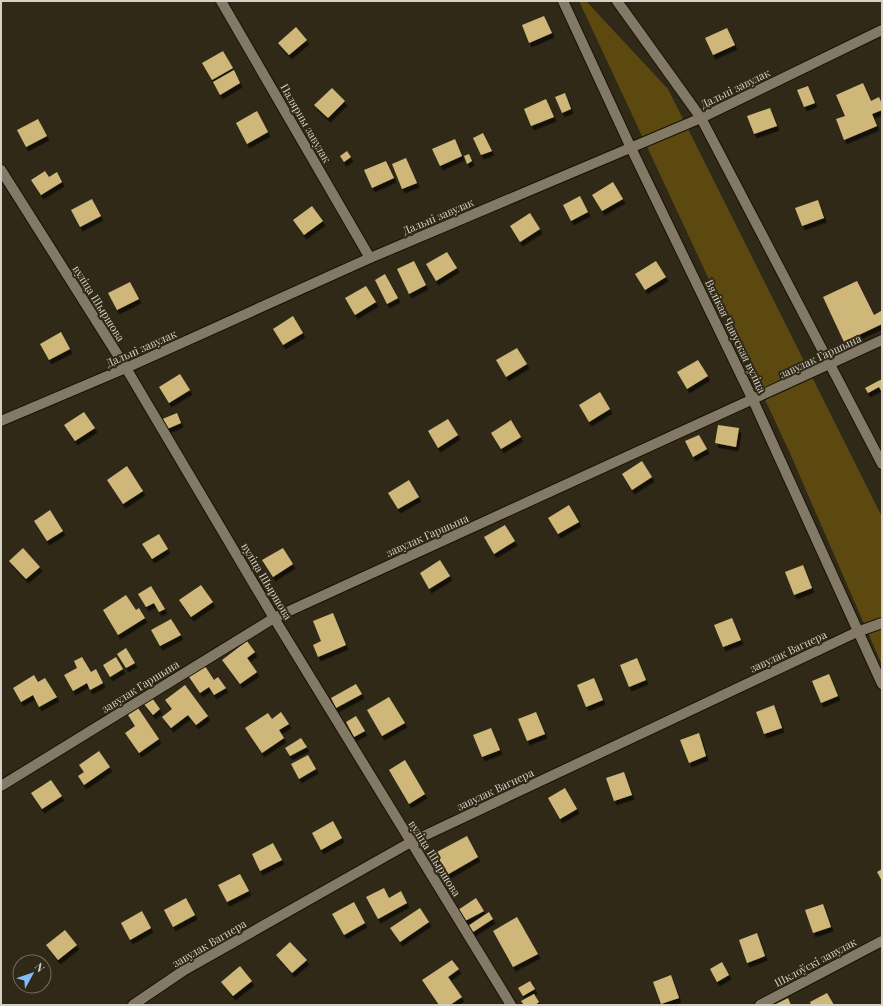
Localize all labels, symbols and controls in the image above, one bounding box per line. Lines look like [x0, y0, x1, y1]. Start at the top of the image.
street label: Дальні завулак [698, 64, 773, 111]
street label: Палярны завулак [277, 81, 335, 166]
street label: Дальні завулак [400, 194, 476, 238]
street label: вуліца Шыршова [70, 262, 129, 344]
street label: Вялікая Чавуская вуліца [702, 277, 770, 396]
street label: Дальні завулак [103, 325, 179, 370]
street label: завулак Гаршына [777, 330, 864, 382]
street label: завулак Гаршына [383, 510, 471, 560]
street label: вуліца Шыршова [238, 540, 296, 623]
street label: завулак Вагнера [747, 626, 829, 675]
street label: завулак Гаршына [98, 656, 182, 716]
street label: завулак Вагнера [454, 764, 536, 813]
street label: вуліца Шыршова [406, 817, 465, 899]
street label: завулак Вагнера [169, 915, 249, 970]
street label: Шклоўскі завулак [771, 934, 859, 990]
north arrow [12, 954, 52, 994]
text: N [32, 959, 48, 975]

